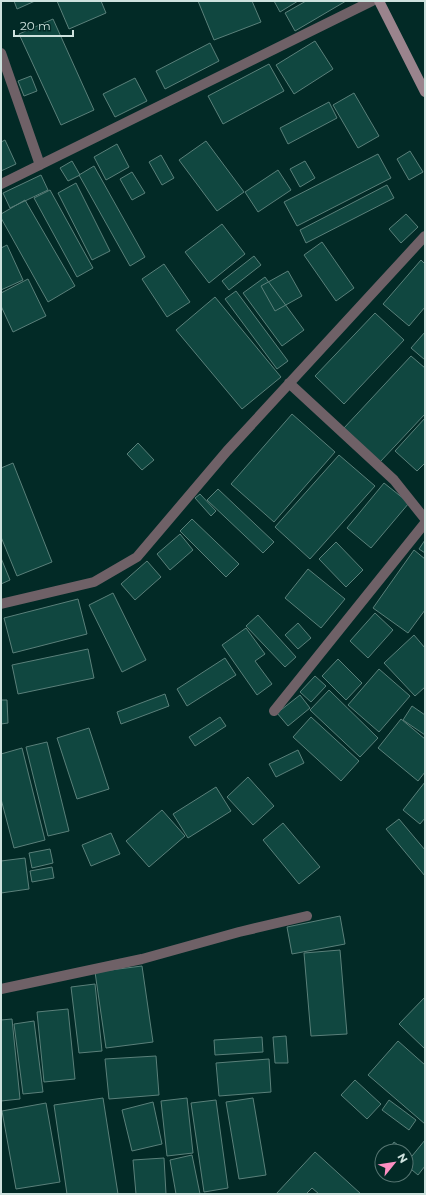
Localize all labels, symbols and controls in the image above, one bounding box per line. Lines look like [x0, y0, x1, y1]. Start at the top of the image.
scale bar [14, 12, 73, 38]
text: 20 m [20, 18, 51, 33]
north arrow [374, 1143, 414, 1183]
text: N [394, 1151, 411, 1165]

